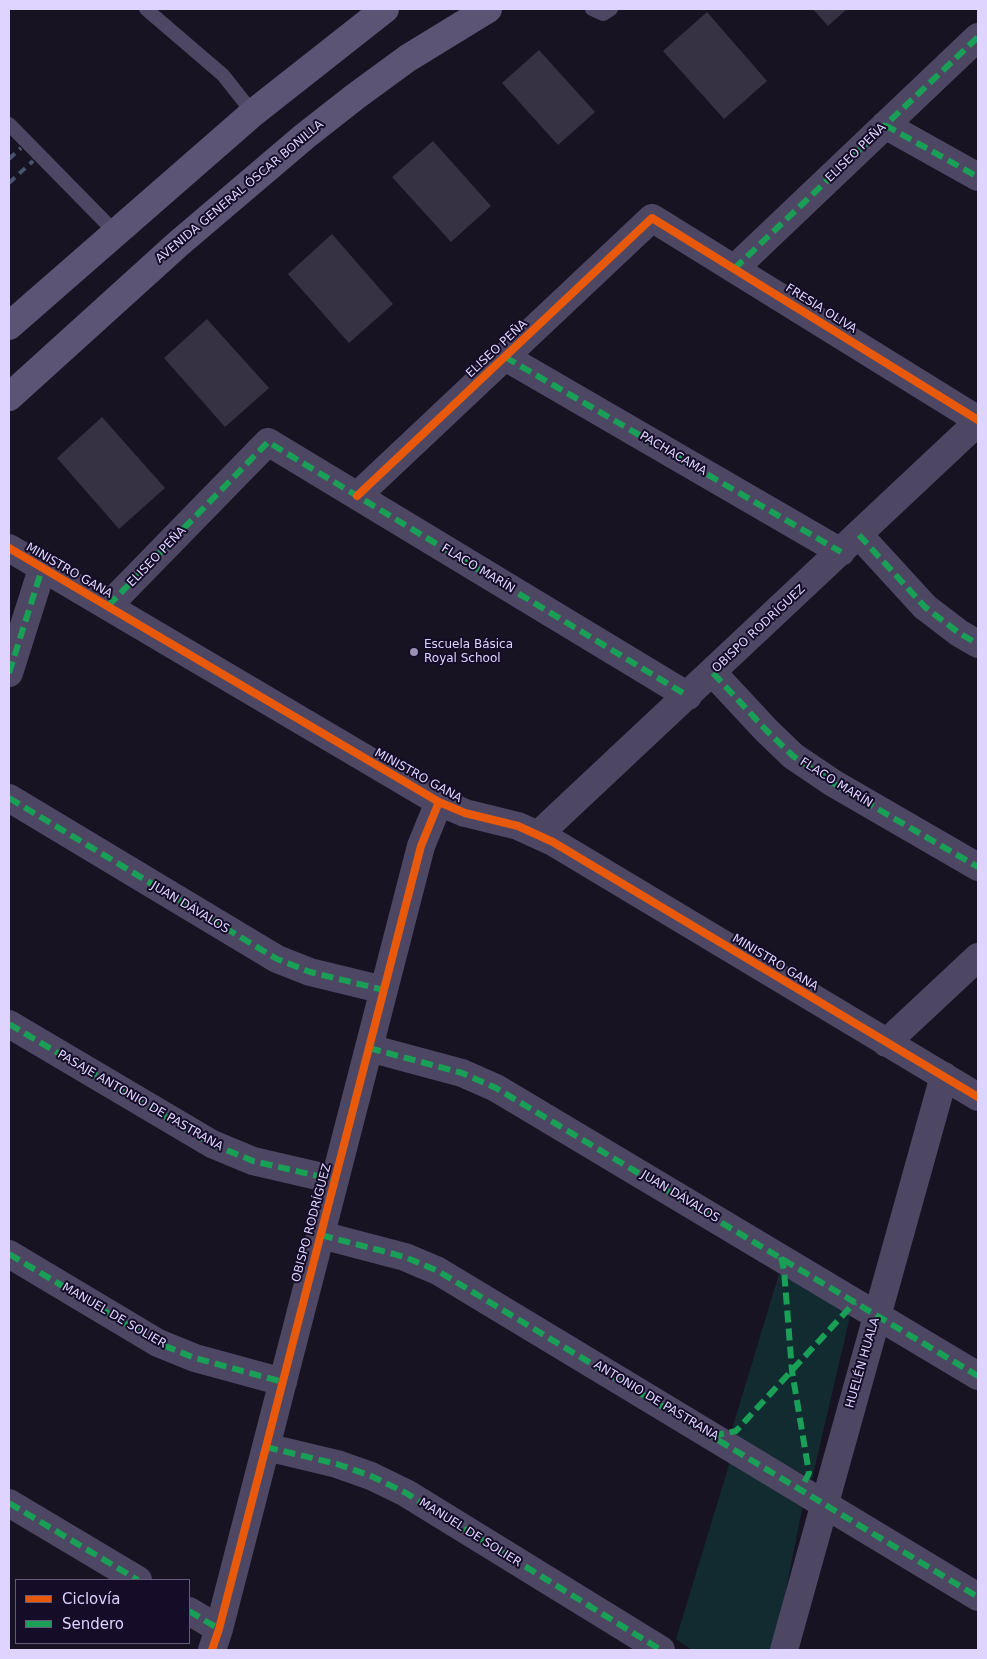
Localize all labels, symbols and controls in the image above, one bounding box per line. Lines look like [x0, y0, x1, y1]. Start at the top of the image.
street label: AVENIDA GENERAL ÓSCAR BONILLA [153, 118, 327, 266]
street label: ELISEO PEÑA [823, 121, 889, 185]
street label: FRESIA OLIVA [783, 281, 859, 337]
street label: ELISEO PEÑA [463, 317, 531, 381]
street label: PACHACAMA [637, 429, 709, 479]
street label: ELISEO PEÑA [125, 524, 189, 590]
street label: MINISTRO GANA [23, 540, 115, 602]
street label: FLACO MARÍN [439, 541, 517, 597]
street label: OBISPO RODRÍGUEZ [709, 582, 809, 676]
place label: Escuela Básica Royal School [424, 638, 513, 666]
marker: Escuela Básica Royal School [408, 646, 420, 658]
street label: MINISTRO GANA [372, 746, 464, 806]
street label: FLACO MARÍN [797, 755, 875, 811]
street label: JUAN DÁVALOS [148, 879, 232, 937]
street label: MINISTRO GANA [729, 932, 821, 994]
street label: PASAJE ANTONIO DE PASTRANA [55, 1048, 225, 1154]
street label: OBISPO RODRÍGUEZ [289, 1162, 335, 1284]
street label: JUAN DÁVALOS [638, 1168, 722, 1226]
street label: MANUEL DE SOLIER [59, 1280, 169, 1352]
street label: HUELÉN HUALA [843, 1316, 883, 1410]
street label: ANTONIO DE PASTRANA [591, 1358, 721, 1444]
street label: MANUEL DE SOLIER [416, 1496, 524, 1570]
legend [15, 1579, 190, 1644]
text: Ciclovía [62, 1590, 120, 1608]
text: Sendero [62, 1615, 124, 1633]

